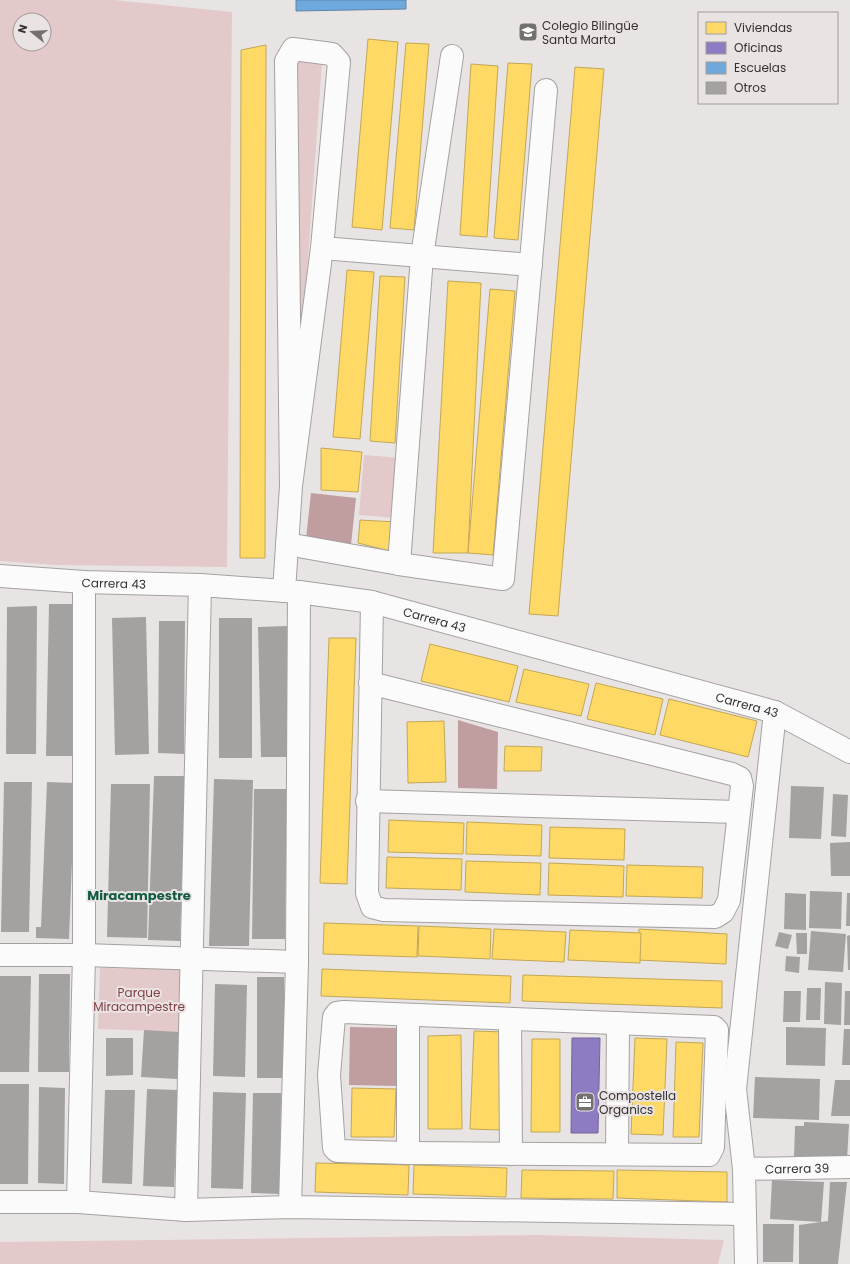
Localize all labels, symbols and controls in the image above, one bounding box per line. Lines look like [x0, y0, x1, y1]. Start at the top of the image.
north arrow [12, 12, 52, 52]
legend [698, 12, 838, 104]
place label: Colegio Bilingüe Santa Marta [542, 17, 638, 48]
text: Viviendas [734, 19, 792, 36]
school or university icon: Colegio Bilingüe Santa Marta [517, 21, 539, 43]
text: N [14, 22, 31, 35]
text: Oficinas [734, 39, 783, 56]
text: Escuelas [734, 59, 786, 76]
text: Otros [734, 79, 766, 96]
street label: Carrera 43 [81, 573, 146, 592]
street label: Carrera 43 [401, 602, 468, 636]
street label: Carrera 43 [714, 688, 780, 721]
district label: Miracampestre [87, 886, 191, 905]
park label: Parque Miracampestre [93, 984, 185, 1015]
place label: Compostella Organics [599, 1087, 676, 1118]
office icon: Compostella Organics [574, 1091, 596, 1113]
street label: Carrera 39 [765, 1159, 829, 1177]

